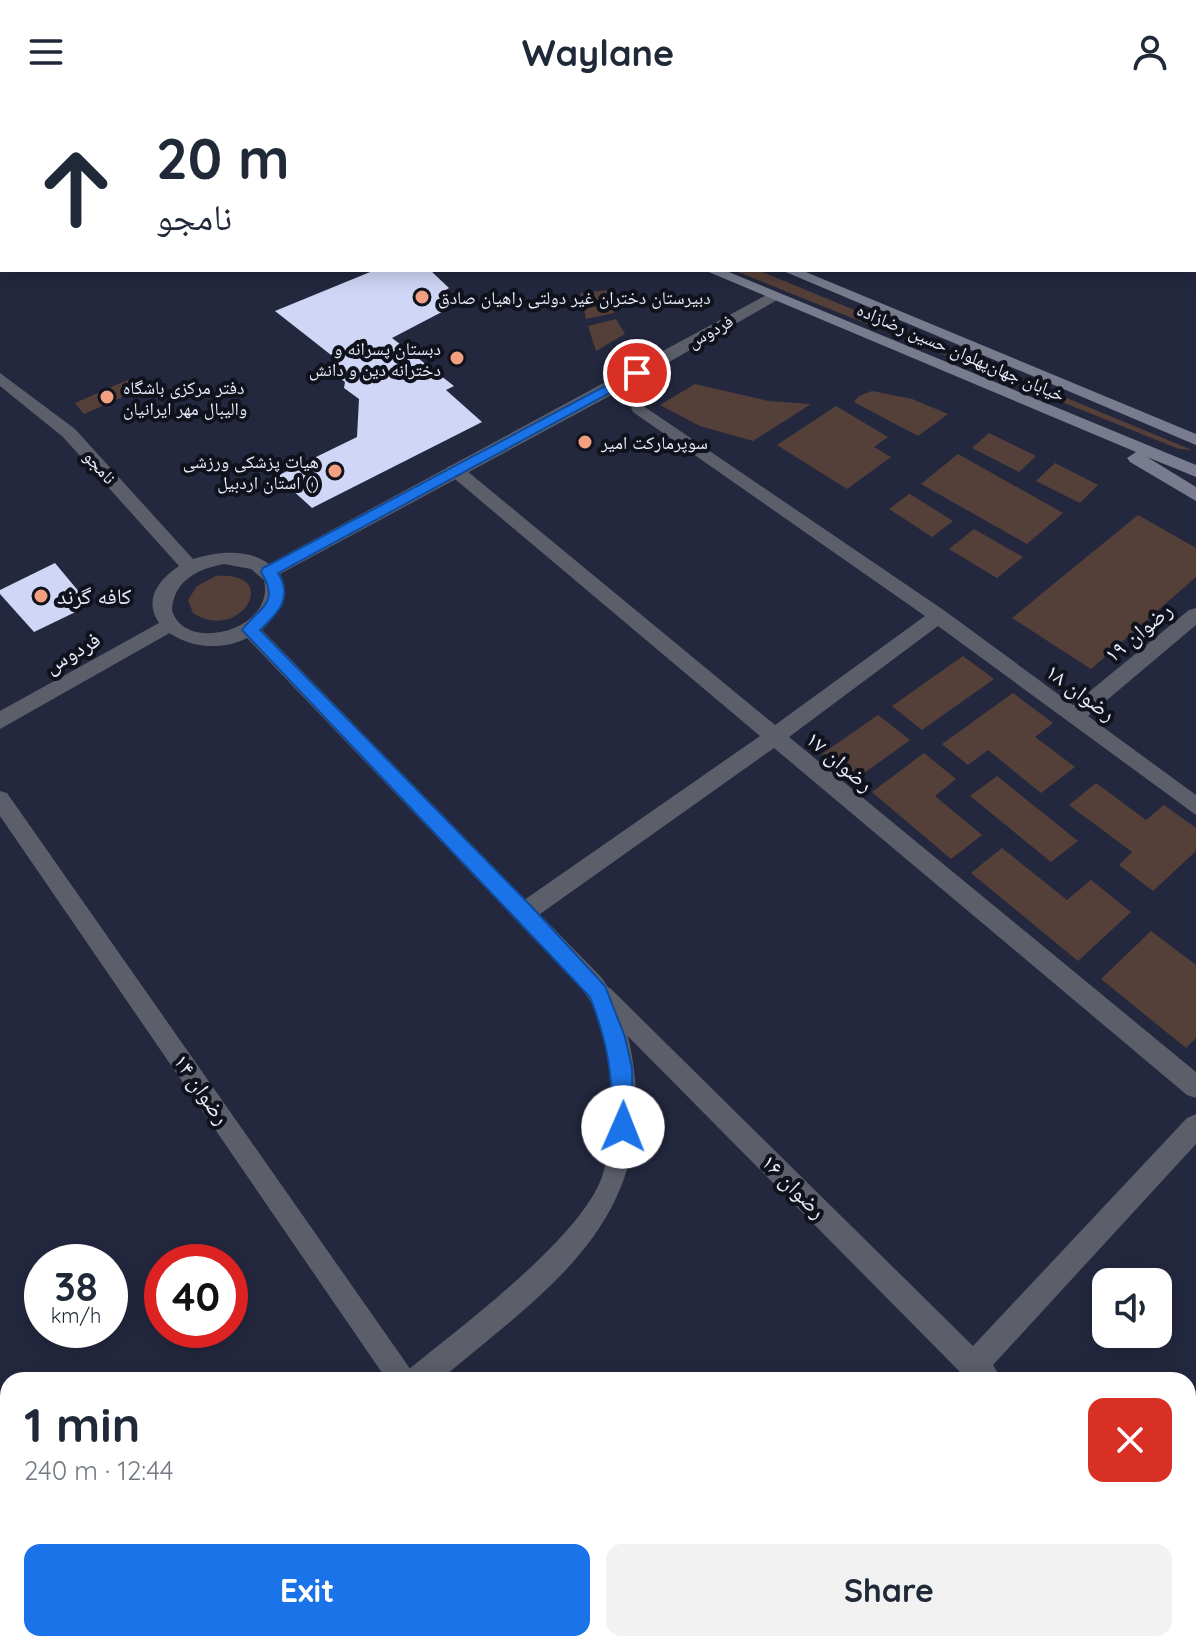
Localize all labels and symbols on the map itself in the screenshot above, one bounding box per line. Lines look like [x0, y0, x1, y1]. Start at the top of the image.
place label: دبیرستان دختران غیر دولتی راهیان صادق [438, 286, 711, 309]
marker: دبیرستان دختران غیر دولتی راهیان صادق [413, 288, 431, 306]
street label: خیابان جهان‌پهلوان حسین رضا‌زاده [854, 298, 1068, 406]
street label: فردوس [683, 309, 737, 353]
place label: دبستان پسرانه و دخترانه دین و دانش [309, 337, 441, 381]
pin [603, 339, 671, 407]
marker: دبستان پسرانه و دخترانه دین و دانش [448, 349, 466, 367]
place label: دفتر مرکزی باشگاه والیبال مهر ایرانیان [123, 376, 247, 420]
marker: دفتر مرکزی باشگاه والیبال مهر ایرانیان [98, 388, 116, 406]
place label: سوپرمارکت امیر [600, 431, 708, 454]
marker: سوپرمارکت امیر [576, 433, 594, 451]
street label: نامجو [79, 445, 121, 489]
place label: هیات پزشکی ورزشی استان اردبیل () [183, 450, 319, 494]
marker: هیات پزشکی ورزشی استان اردبیل () [326, 462, 344, 480]
place label: کافه گرند [57, 582, 131, 610]
marker: کافه گرند [32, 587, 50, 605]
street label: رضوان ۱۹ [1098, 596, 1178, 668]
street label: فردوس [39, 625, 105, 679]
street label: رضوان ۱۸ [1040, 657, 1122, 727]
street label: رضوان ۱۷ [800, 725, 880, 797]
street label: رضوان ۱۴ [168, 1048, 236, 1130]
position arrow [581, 1085, 665, 1169]
street label: رضوان ۱۶ [756, 1148, 832, 1224]
speed limit sign: 40 [144, 1244, 248, 1348]

